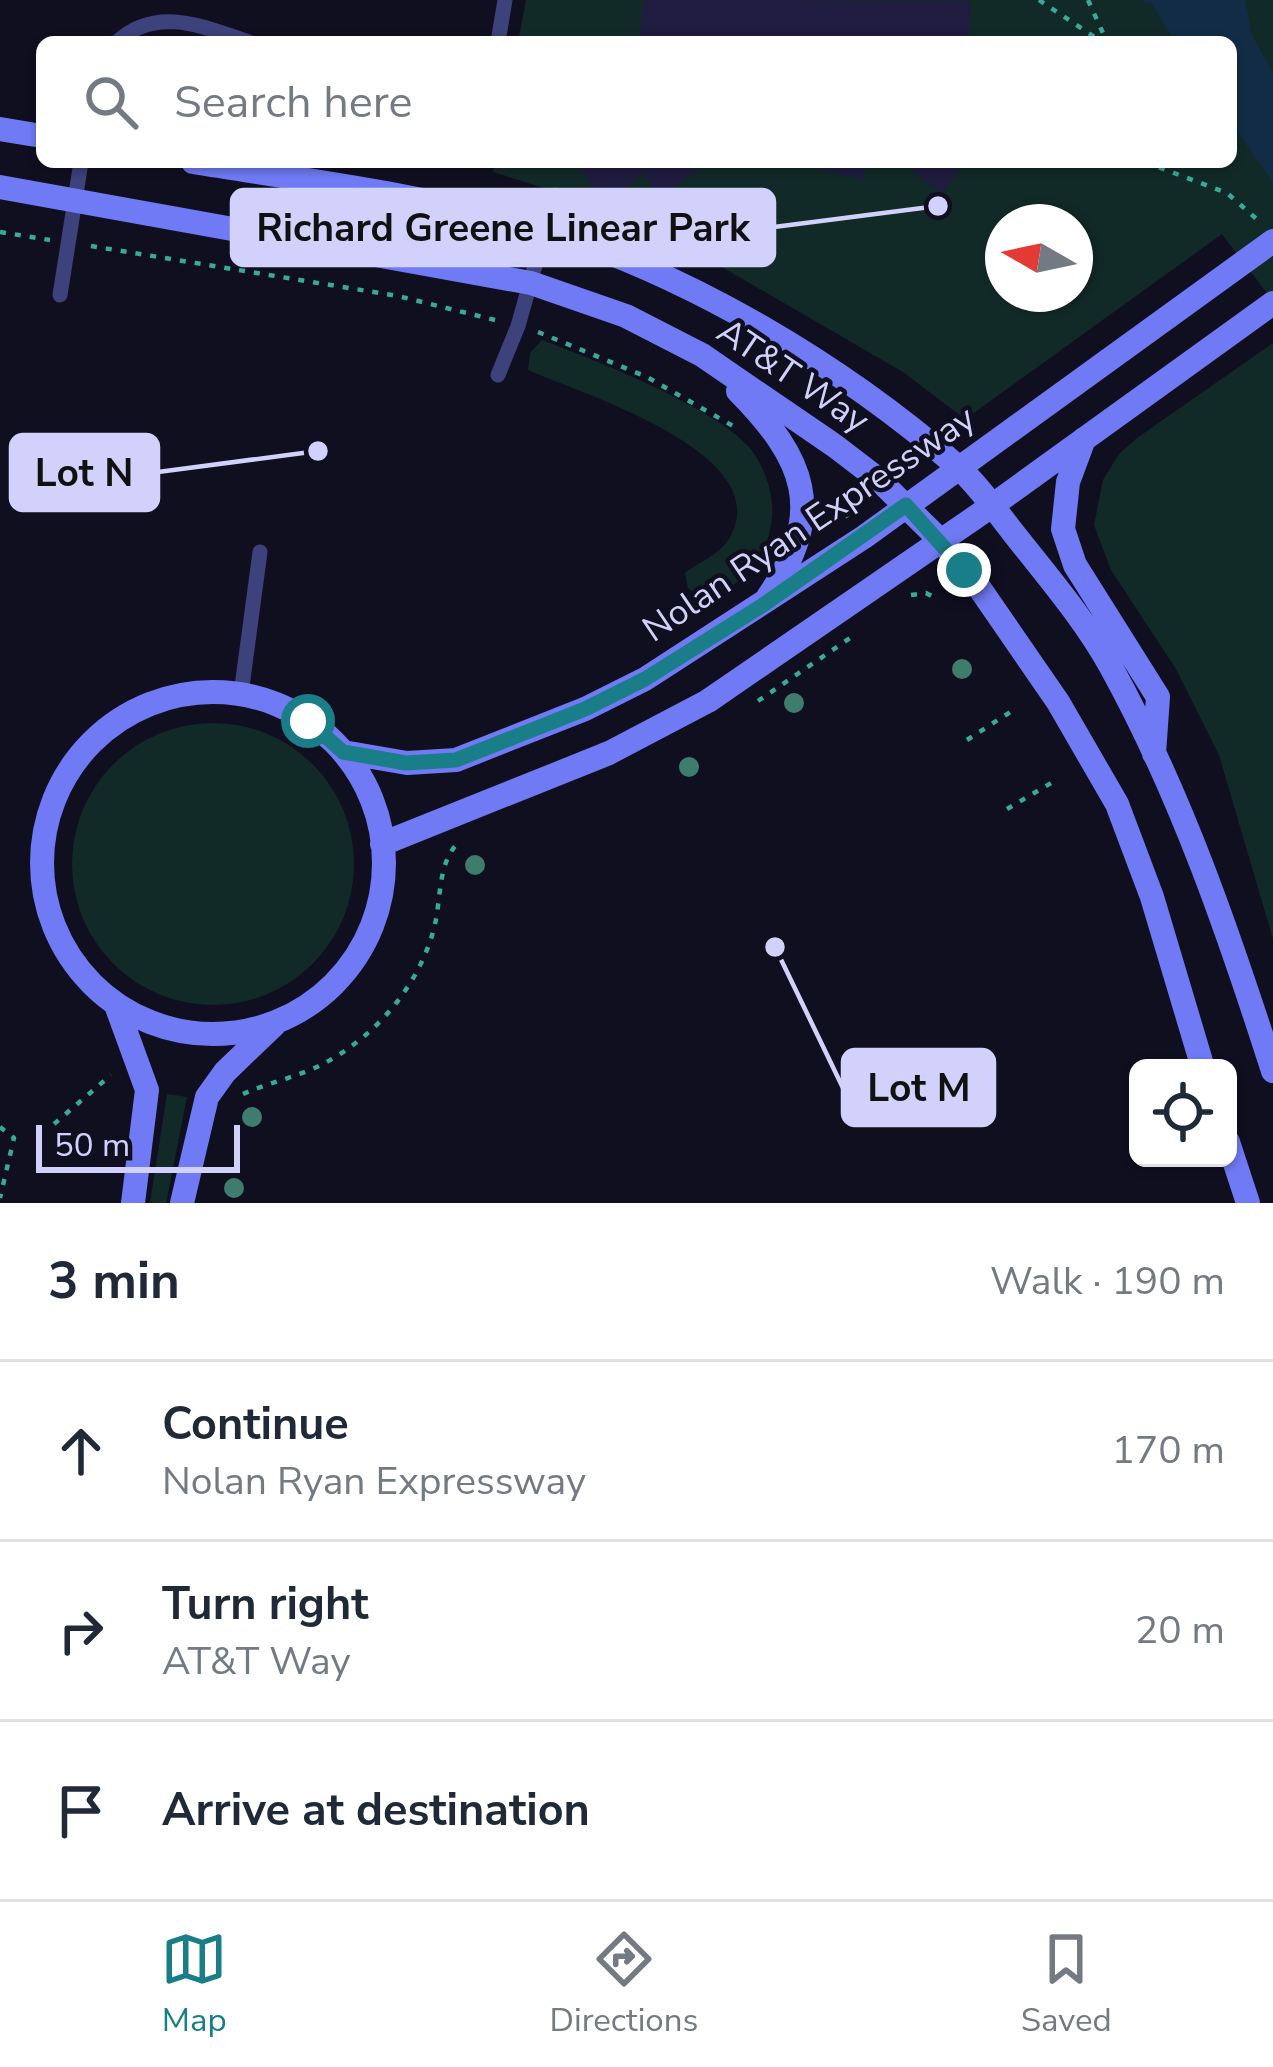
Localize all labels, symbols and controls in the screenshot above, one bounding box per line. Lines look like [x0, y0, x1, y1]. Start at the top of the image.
search box [36, 36, 1237, 168]
icon: search [78, 69, 144, 135]
text: Search here [174, 72, 413, 133]
callout: Richard Greene Linear Park [232, 190, 774, 265]
text: Richard Greene Linear Park [256, 202, 751, 255]
north arrow [985, 204, 1093, 312]
street label: AT&T Way [707, 307, 879, 445]
street label: Nolan Ryan Expressway [633, 394, 985, 654]
callout: Lot N [11, 435, 158, 510]
text: Lot N [35, 447, 133, 500]
route end [937, 543, 991, 597]
route start [281, 694, 335, 748]
callout: Lot M [843, 1050, 994, 1125]
map controls [1129, 1059, 1237, 1167]
button: locate [1129, 1059, 1237, 1167]
text: Lot M [867, 1062, 971, 1115]
scale bar [36, 1119, 240, 1172]
text: 50 m [54, 1123, 130, 1168]
text: 3 min [48, 1246, 180, 1316]
text: Walk · 190 m [990, 1255, 1225, 1308]
text: Continue [162, 1394, 349, 1455]
icon: ahead [48, 1418, 114, 1484]
text: 170 m [1111, 1424, 1225, 1477]
text: Nolan Ryan Expressway [162, 1455, 586, 1508]
text: Turn right [162, 1574, 369, 1635]
icon: right [48, 1598, 114, 1664]
text: 20 m [1135, 1604, 1225, 1657]
text: AT&T Way [162, 1635, 351, 1688]
icon: arrive [48, 1778, 114, 1844]
text: Arrive at destination [162, 1780, 590, 1841]
tab: Map [161, 1926, 227, 2043]
tab: Directions [550, 1926, 698, 2043]
tab: Saved [1021, 1926, 1112, 2043]

